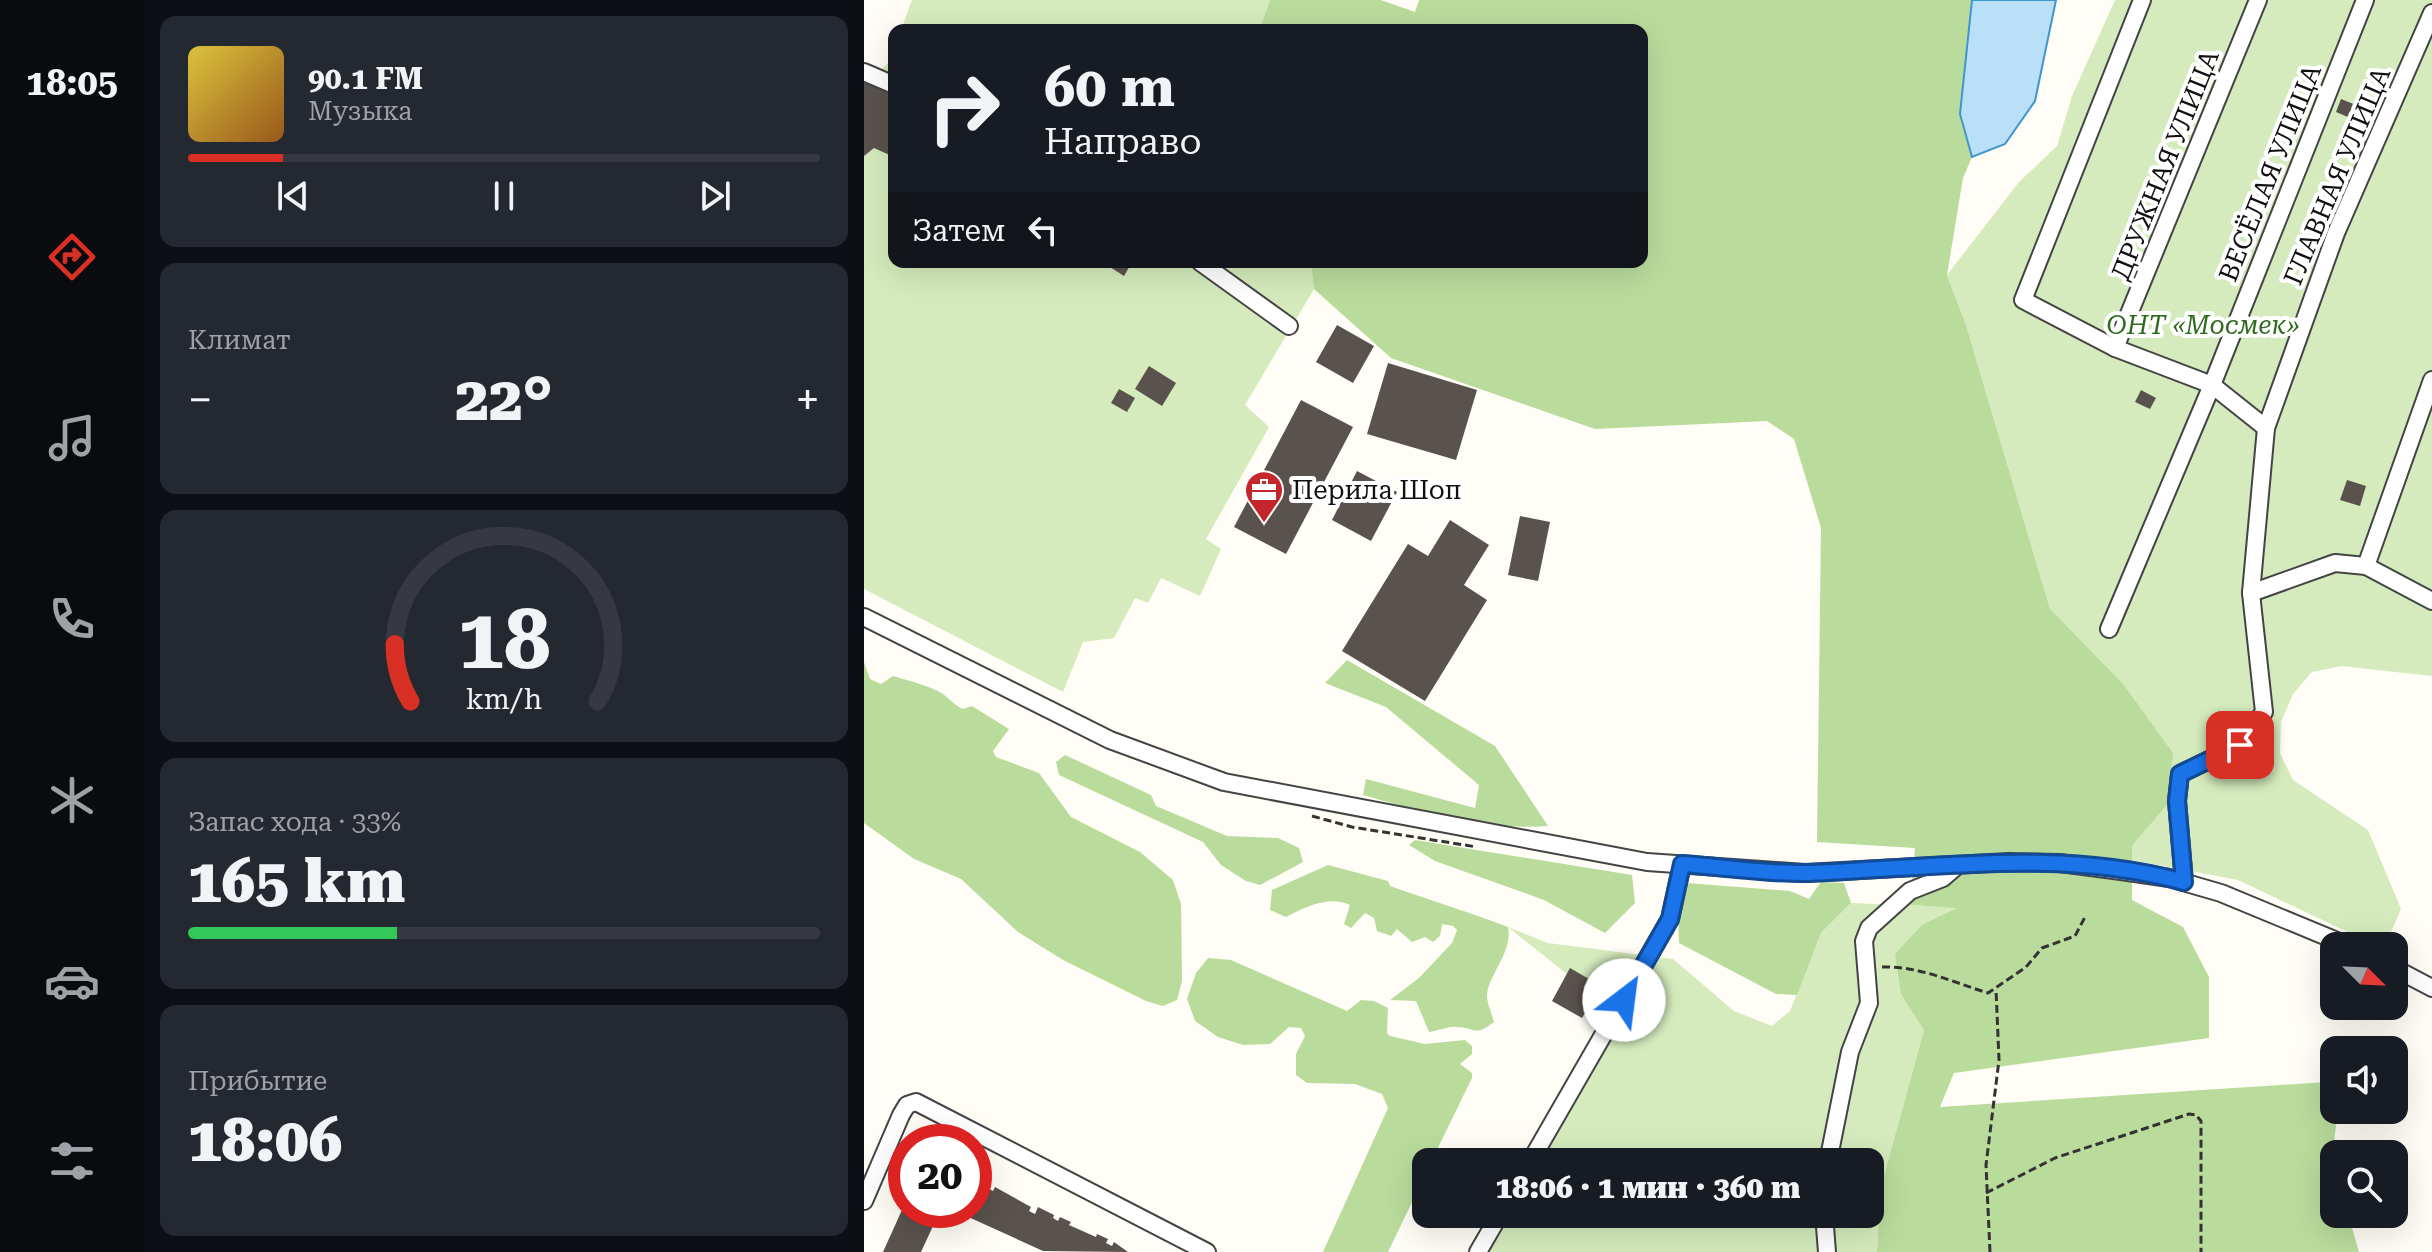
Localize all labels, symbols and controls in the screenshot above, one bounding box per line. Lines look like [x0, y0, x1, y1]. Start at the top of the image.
street label: ДРУЖНАЯ УЛИЦА [2105, 46, 2225, 284]
text: 60 m [1044, 54, 1175, 120]
icon: right [912, 56, 1016, 160]
street label: ВЕСЁЛАЯ УЛИЦА [2212, 60, 2327, 286]
text: 90.1 FM [308, 61, 423, 96]
text: 18:05 [26, 62, 118, 104]
street label: ГЛАВНАЯ УЛИЦА [2278, 63, 2396, 289]
text: Музыка [308, 96, 412, 126]
text: Направо [1044, 121, 1202, 163]
icon: previous [271, 174, 315, 218]
icon: pause [482, 174, 526, 218]
icon: next [693, 174, 737, 218]
icon: left [1021, 208, 1065, 252]
text: Затем [912, 213, 1005, 248]
icon: directions [44, 229, 100, 285]
park label: ОНТ «Мосмек» [2107, 310, 2300, 340]
text: Климат [188, 325, 291, 355]
text: 22° [455, 364, 553, 435]
text: − [188, 374, 213, 426]
text: + [795, 374, 820, 426]
icon: music [44, 410, 100, 466]
office icon: Перила Шоп [1243, 469, 1285, 524]
place label: Перила Шоп [1292, 475, 1461, 505]
icon: phone [44, 591, 100, 647]
text: 18 [457, 591, 551, 688]
text: km/h [466, 682, 542, 716]
pin [2206, 711, 2274, 779]
icon: arrive [2218, 723, 2262, 767]
icon: climate [44, 772, 100, 828]
text: Запас хода · 33% [188, 807, 401, 837]
text: 165 km [188, 846, 405, 917]
north arrow [2320, 932, 2408, 1020]
map controls [2320, 932, 2408, 1228]
icon: car [44, 953, 100, 1009]
position arrow [1582, 958, 1666, 1042]
button: sound [2320, 1036, 2408, 1124]
text: Прибытие [188, 1066, 327, 1096]
text: 18:06 [188, 1105, 342, 1176]
speed limit sign: 20 [888, 1124, 992, 1228]
icon: filters [44, 1133, 100, 1189]
button: search [2320, 1140, 2408, 1228]
text: 18:06 · 1 мин · 360 m [1496, 1170, 1800, 1205]

